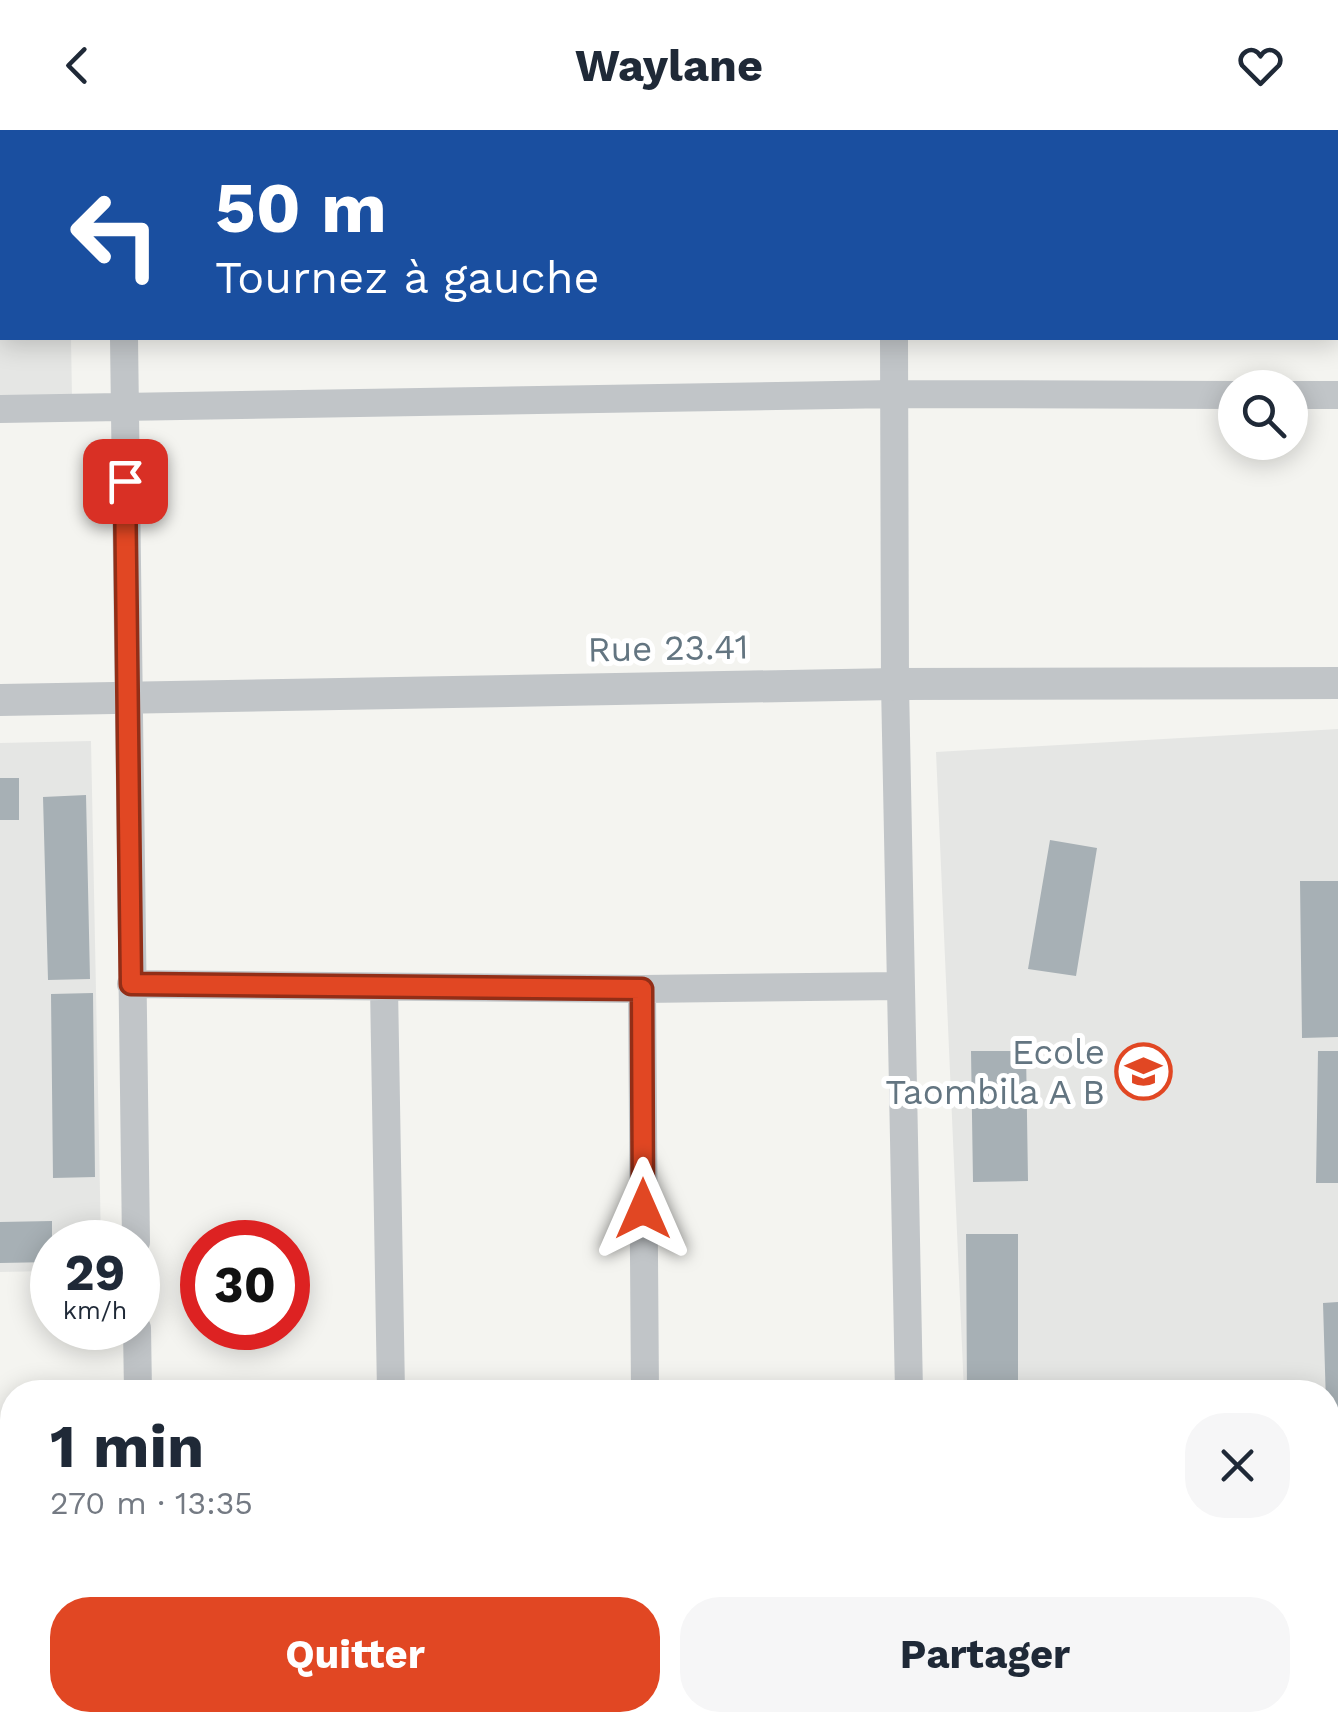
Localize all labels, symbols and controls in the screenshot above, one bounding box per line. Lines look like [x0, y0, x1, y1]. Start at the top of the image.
icon: back [50, 38, 105, 93]
icon: heart [1233, 38, 1288, 93]
text: Waylane [575, 39, 763, 92]
text: 50 m [215, 167, 387, 249]
icon: left [50, 170, 180, 300]
text: Tournez à gauche [215, 251, 600, 304]
map controls [1218, 370, 1308, 460]
button: search [1218, 370, 1308, 460]
pin [83, 439, 168, 524]
icon: arrive [98, 454, 153, 509]
street label: Rue 23.41 [587, 626, 749, 670]
place label: Ecole Taombila A B [885, 1031, 1105, 1113]
school or university icon: Ecole Taombila A B [1114, 1042, 1174, 1102]
position arrow [591, 1157, 695, 1261]
speed limit sign: 30 [180, 1220, 310, 1350]
text: 29 [65, 1243, 125, 1302]
text: km/h [63, 1296, 127, 1325]
text: 1 min [50, 1411, 204, 1482]
button: close [1185, 1413, 1290, 1518]
text: 270 m · 13:35 [50, 1484, 253, 1522]
button: Quitter [50, 1597, 660, 1712]
button: Partager [680, 1597, 1290, 1712]

